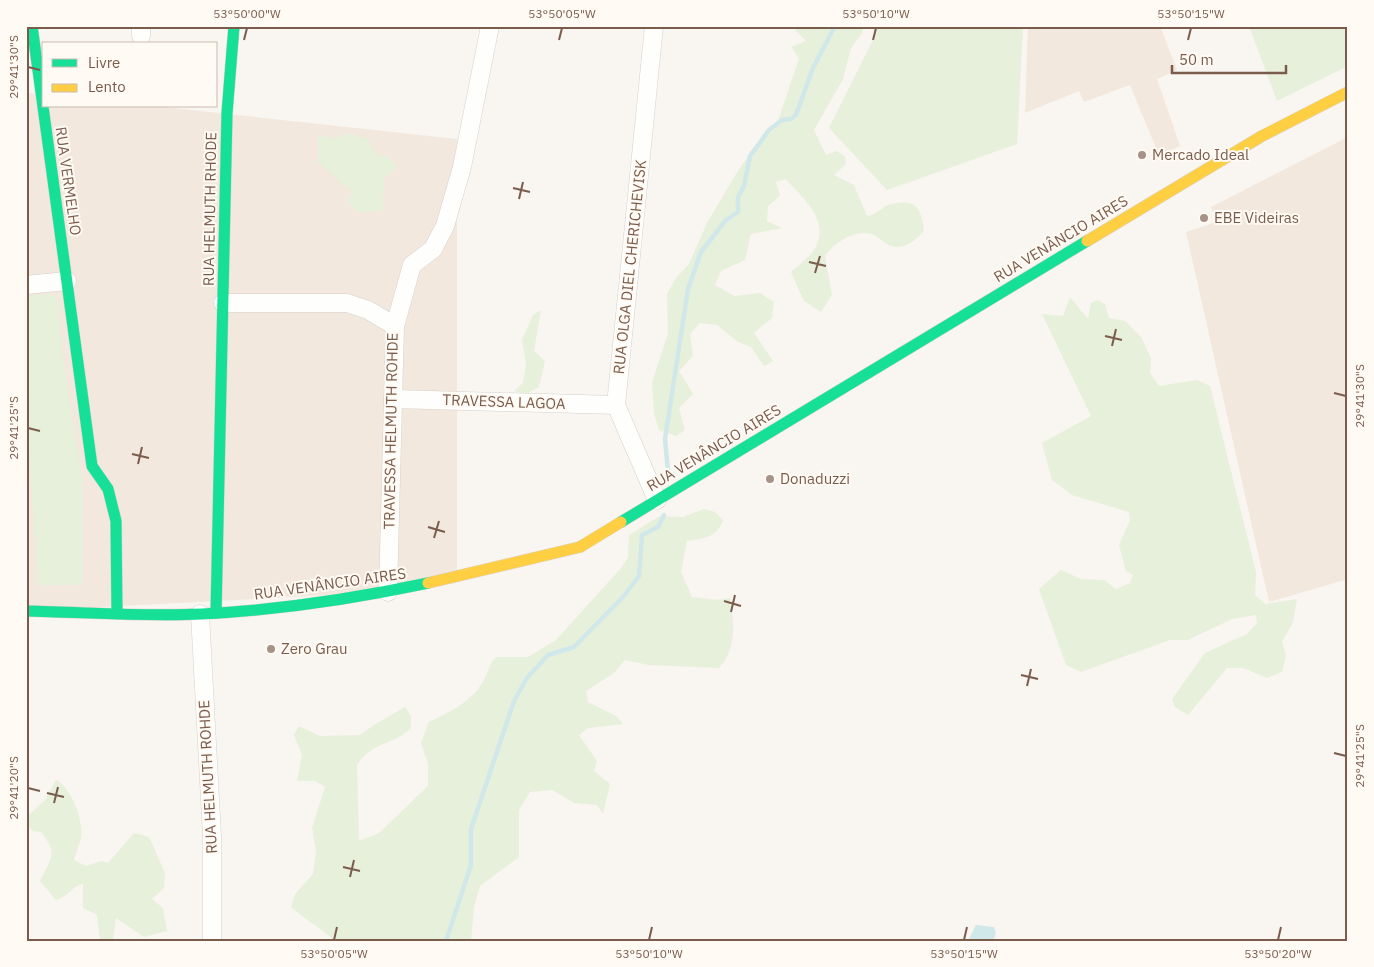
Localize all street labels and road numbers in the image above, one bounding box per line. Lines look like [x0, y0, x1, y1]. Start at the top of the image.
street label: RUA VERMELHO [51, 125, 86, 237]
street label: RUA HELMUTH RHODE [199, 132, 220, 286]
street label: RUA OLGA DIEL CHERICHEVISK [609, 158, 650, 375]
street label: RUA VENÂNCIO AIRES [990, 191, 1131, 286]
street label: TRAVESSA HELMUTH ROHDE [379, 332, 402, 530]
street label: TRAVESSA LAGOA [442, 390, 566, 413]
street label: RUA VENÂNCIO AIRES [643, 400, 784, 495]
street label: RUA VENÂNCIO AIRES [253, 563, 407, 604]
street label: RUA HELMUTH ROHDE [194, 700, 221, 854]

